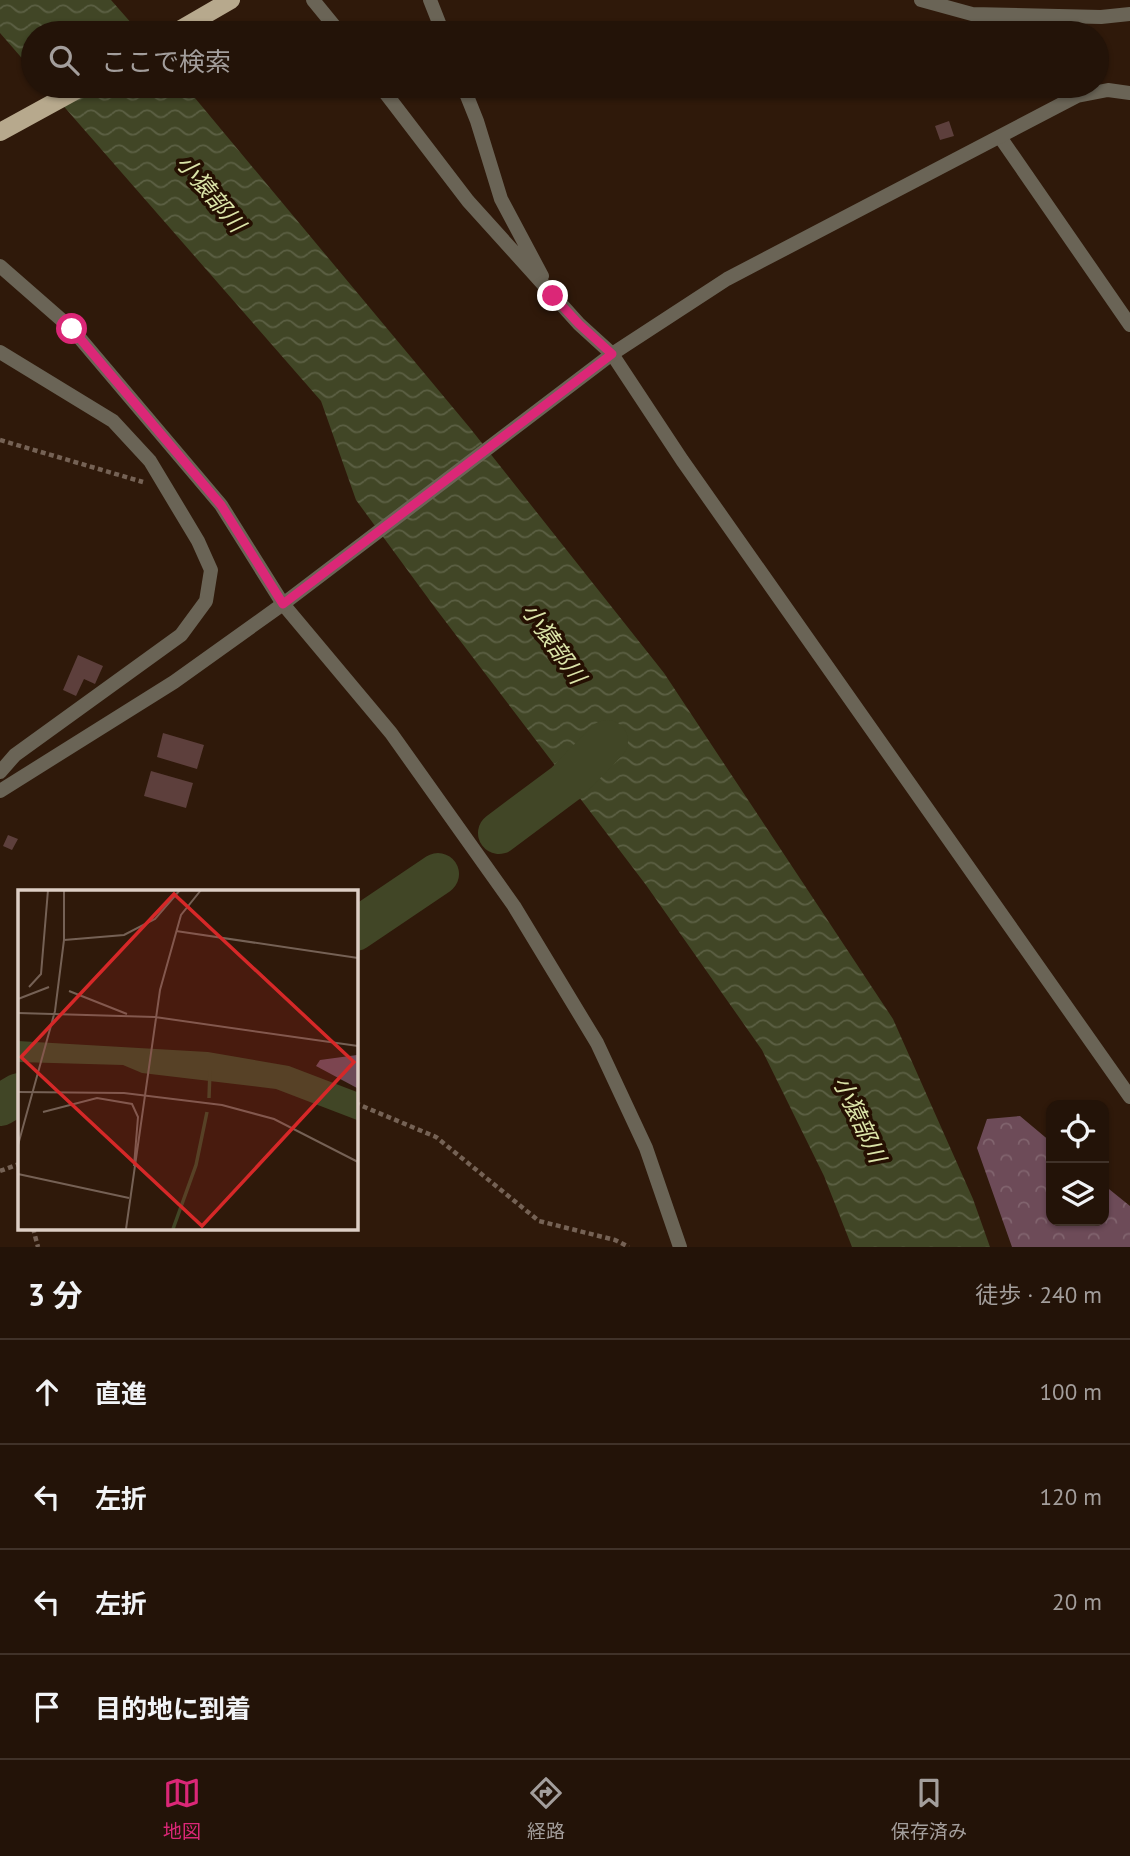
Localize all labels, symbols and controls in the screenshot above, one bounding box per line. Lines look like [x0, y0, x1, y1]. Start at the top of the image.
search box [21, 21, 1109, 98]
icon: search [45, 41, 83, 79]
text: ここで検索 [101, 45, 231, 78]
water label: 小猿部川 [170, 148, 254, 240]
route end [537, 280, 568, 311]
route start [56, 313, 87, 344]
water label: 小猿部川 [516, 597, 594, 691]
inset map [18, 890, 357, 1230]
water label: 小猿部川 [827, 1071, 894, 1170]
map controls [1046, 1100, 1109, 1226]
button: locate [1046, 1100, 1109, 1163]
button: layers [1046, 1163, 1109, 1226]
text: 3 分 [28, 1275, 83, 1314]
text: 徒歩 · 240 m [975, 1280, 1102, 1309]
icon: ahead [28, 1373, 66, 1411]
text: 直進 [95, 1377, 147, 1410]
text: 100 m [1040, 1377, 1102, 1406]
icon: left [28, 1478, 66, 1516]
text: 左折 [95, 1482, 147, 1515]
text: 120 m [1040, 1482, 1102, 1511]
icon: left [28, 1583, 66, 1621]
text: 左折 [95, 1587, 147, 1620]
text: 20 m [1052, 1587, 1102, 1616]
icon: arrive [28, 1688, 66, 1726]
text: 目的地に到着 [95, 1692, 251, 1725]
tab: 地図 [163, 1774, 201, 1843]
tab: 経路 [527, 1774, 565, 1843]
tab: 保存済み [891, 1774, 967, 1843]

